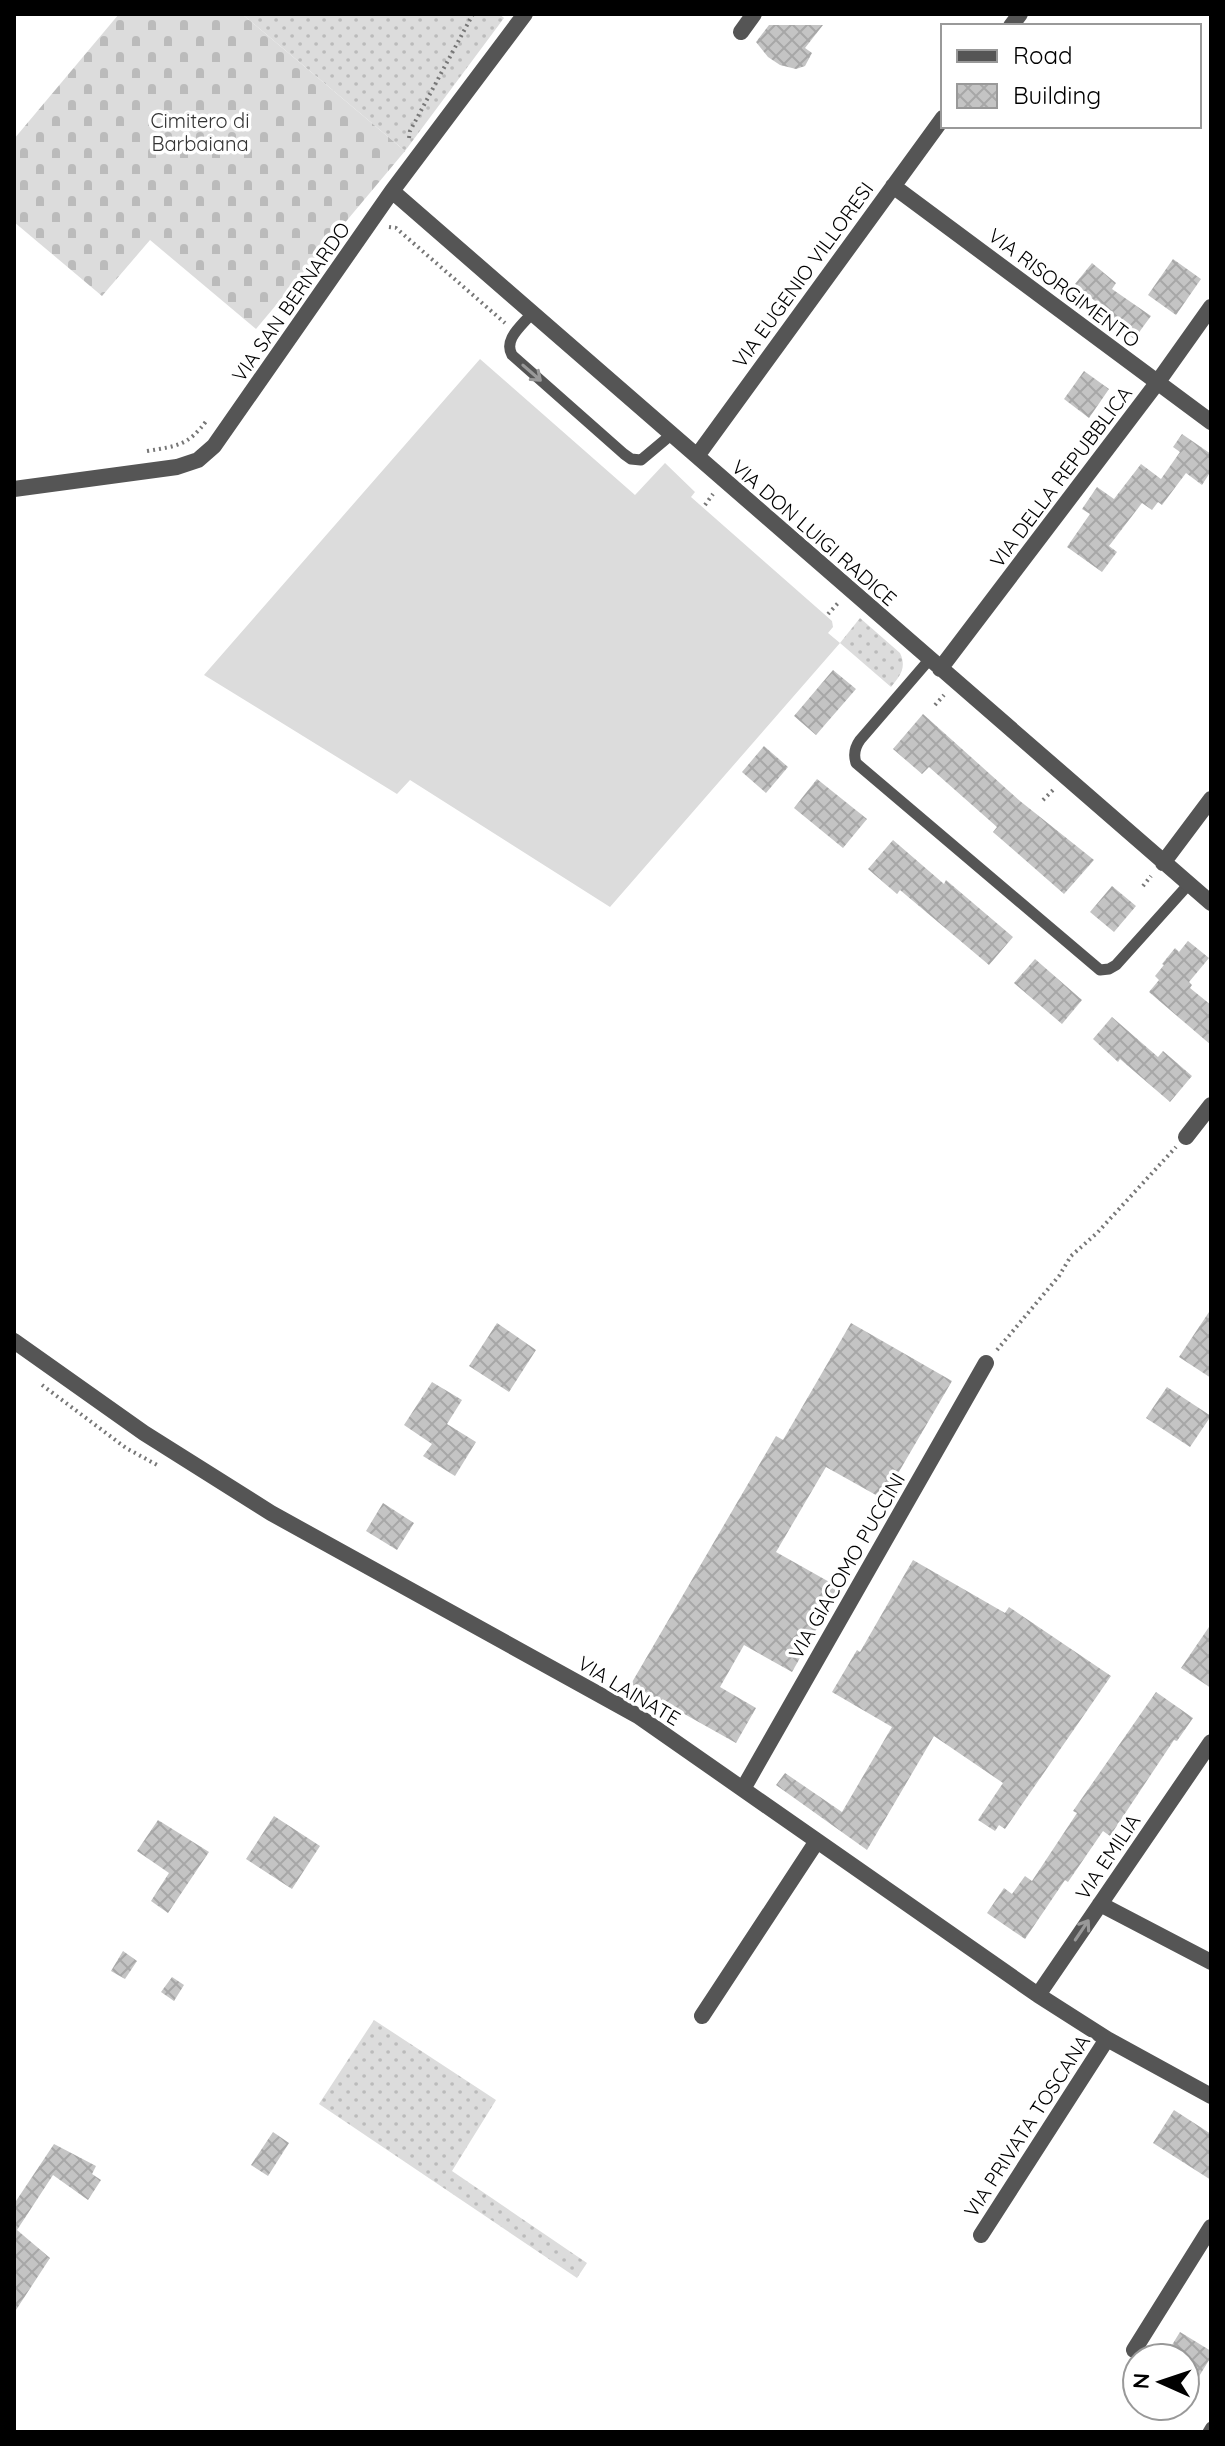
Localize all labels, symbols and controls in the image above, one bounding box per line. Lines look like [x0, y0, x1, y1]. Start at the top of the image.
legend [941, 24, 1201, 128]
text: Road [1013, 40, 1073, 70]
text: Building [1013, 80, 1101, 110]
park label: Cimitero di Barbaiana [150, 108, 250, 156]
street label: VIA EUGENIO VILLORESI [727, 177, 878, 373]
street label: VIA SAN BERNARDO [226, 217, 355, 386]
street label: VIA RISORGIMENTO [984, 222, 1145, 353]
one-way arrow [522, 364, 542, 382]
street label: VIA DELLA REPUBBLICA [984, 381, 1137, 572]
street label: VIA DON LUIGI RADICE [727, 454, 902, 611]
street label: VIA GIACOMO PUCCINI [783, 1468, 910, 1663]
street label: VIA LAINATE [573, 1650, 685, 1731]
street label: VIA EMILIA [1070, 1809, 1145, 1904]
one-way arrow [1074, 1920, 1090, 1942]
street label: VIA PRIVATA TOSCANA [958, 2030, 1095, 2222]
north arrow [1121, 2342, 1201, 2422]
text: N [1127, 2372, 1155, 2390]

